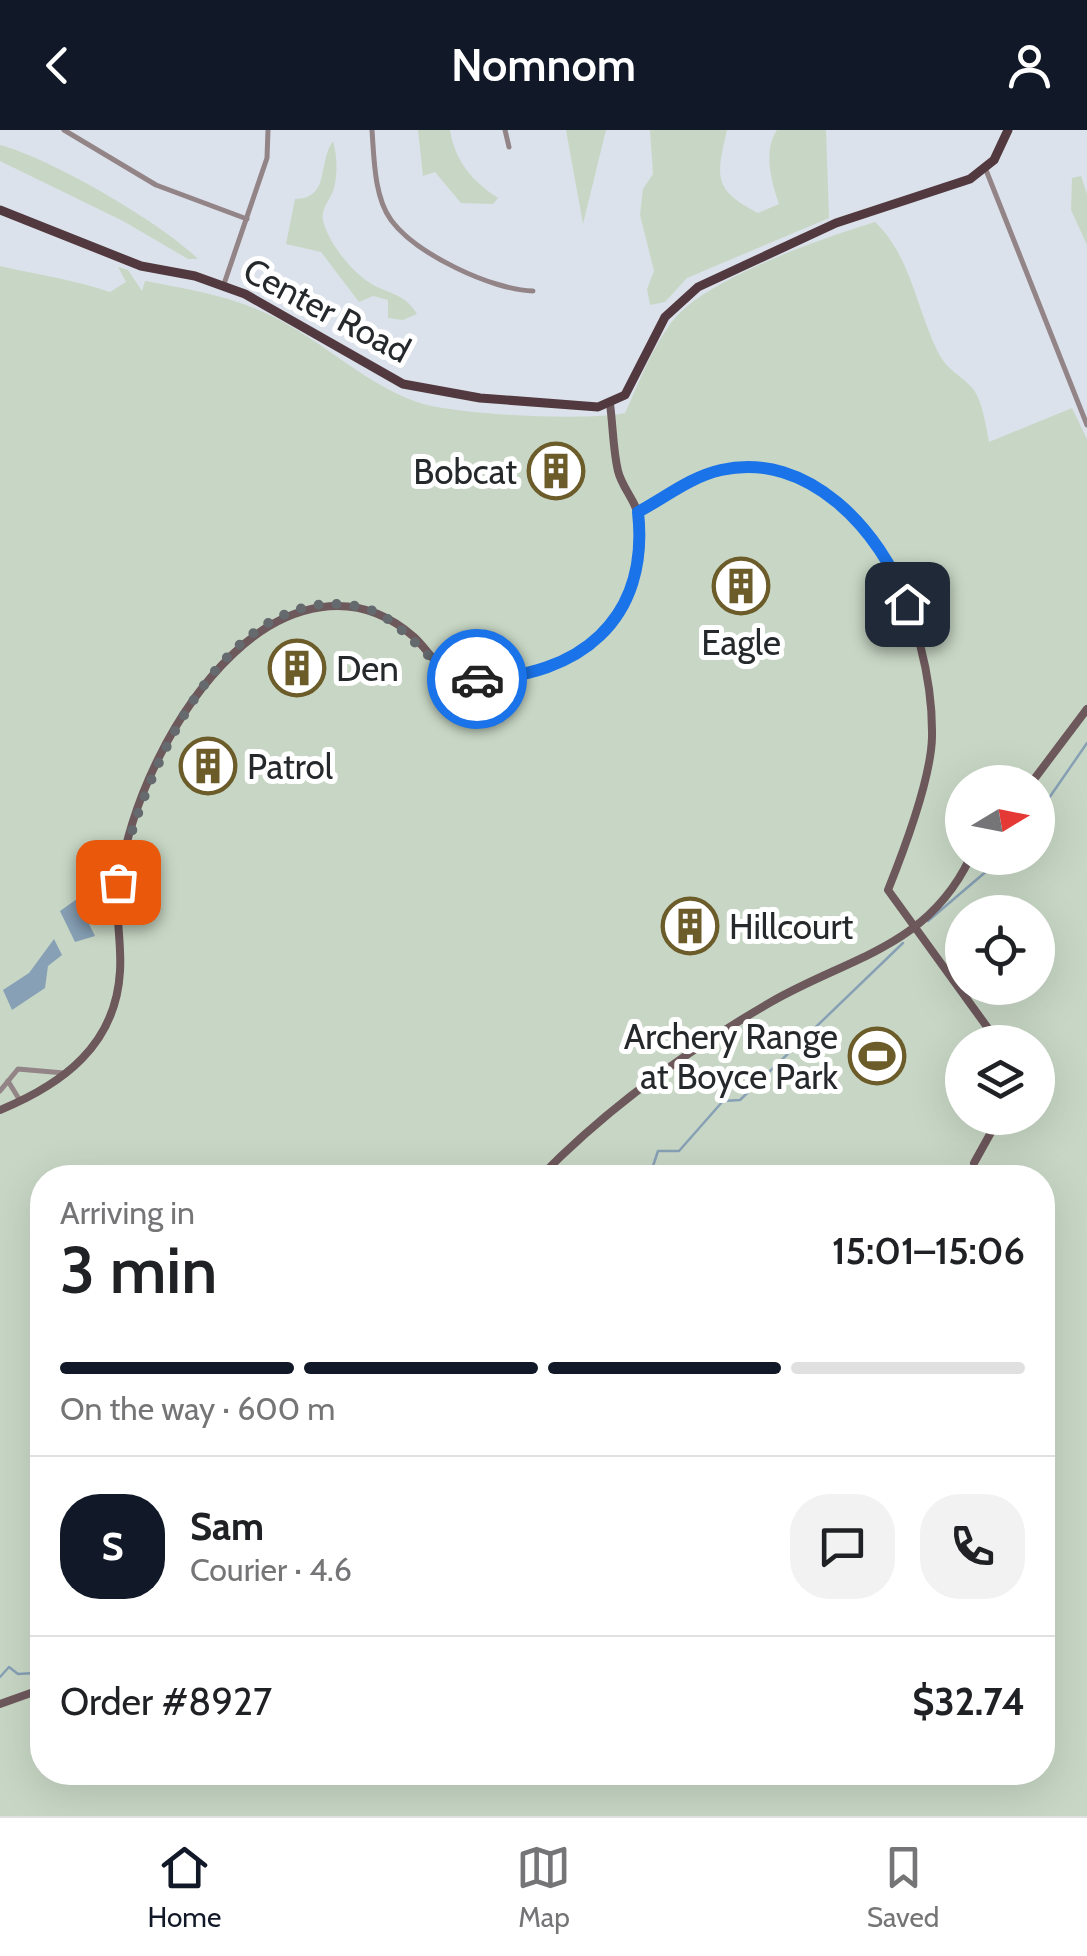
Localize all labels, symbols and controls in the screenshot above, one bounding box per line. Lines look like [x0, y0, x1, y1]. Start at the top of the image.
icon: back [30, 38, 85, 93]
text: Nomnom [451, 38, 636, 92]
icon: person [1002, 38, 1057, 93]
street label: Center Road [236, 248, 418, 372]
building icon: Bobcat [526, 441, 586, 501]
place label: Bobcat [413, 450, 517, 493]
building icon: Eagle [711, 556, 771, 616]
pin [865, 562, 950, 647]
icon: home [880, 577, 935, 632]
place label: Eagle [701, 621, 781, 664]
courier [427, 629, 527, 729]
building icon: Den [267, 638, 327, 698]
place label: Den [336, 647, 399, 690]
icon: car [450, 652, 505, 707]
building icon: Patrol [178, 736, 238, 796]
place label: Patrol [247, 745, 334, 788]
north arrow [945, 765, 1055, 875]
map controls [945, 765, 1055, 1135]
pin [76, 840, 161, 925]
icon: bag [91, 855, 146, 910]
button: locate [945, 895, 1055, 1005]
building icon: Hillcourt [660, 896, 720, 956]
place label: Hillcourt [729, 905, 853, 948]
place label: Archery Range at Boyce Park [624, 1015, 838, 1098]
button: layers [945, 1025, 1055, 1135]
sports icon: Archery Range at Boyce Park [847, 1026, 907, 1086]
text: Arriving in [60, 1193, 195, 1232]
text: 15:01–15:06 [832, 1227, 1025, 1274]
text: 3 min [60, 1230, 217, 1309]
text: On the way · 600 m [60, 1389, 335, 1428]
button: chat [790, 1494, 895, 1599]
button: phone [920, 1494, 1025, 1599]
text: Sam [190, 1503, 264, 1550]
text: S [101, 1523, 124, 1570]
text: Courier · 4.6 [190, 1550, 352, 1589]
text: Order #8927 [60, 1678, 272, 1725]
text: $32.74 [912, 1678, 1025, 1725]
tab: Home [148, 1840, 221, 1934]
tab: Map [516, 1840, 571, 1934]
tab: Saved [867, 1840, 939, 1934]

